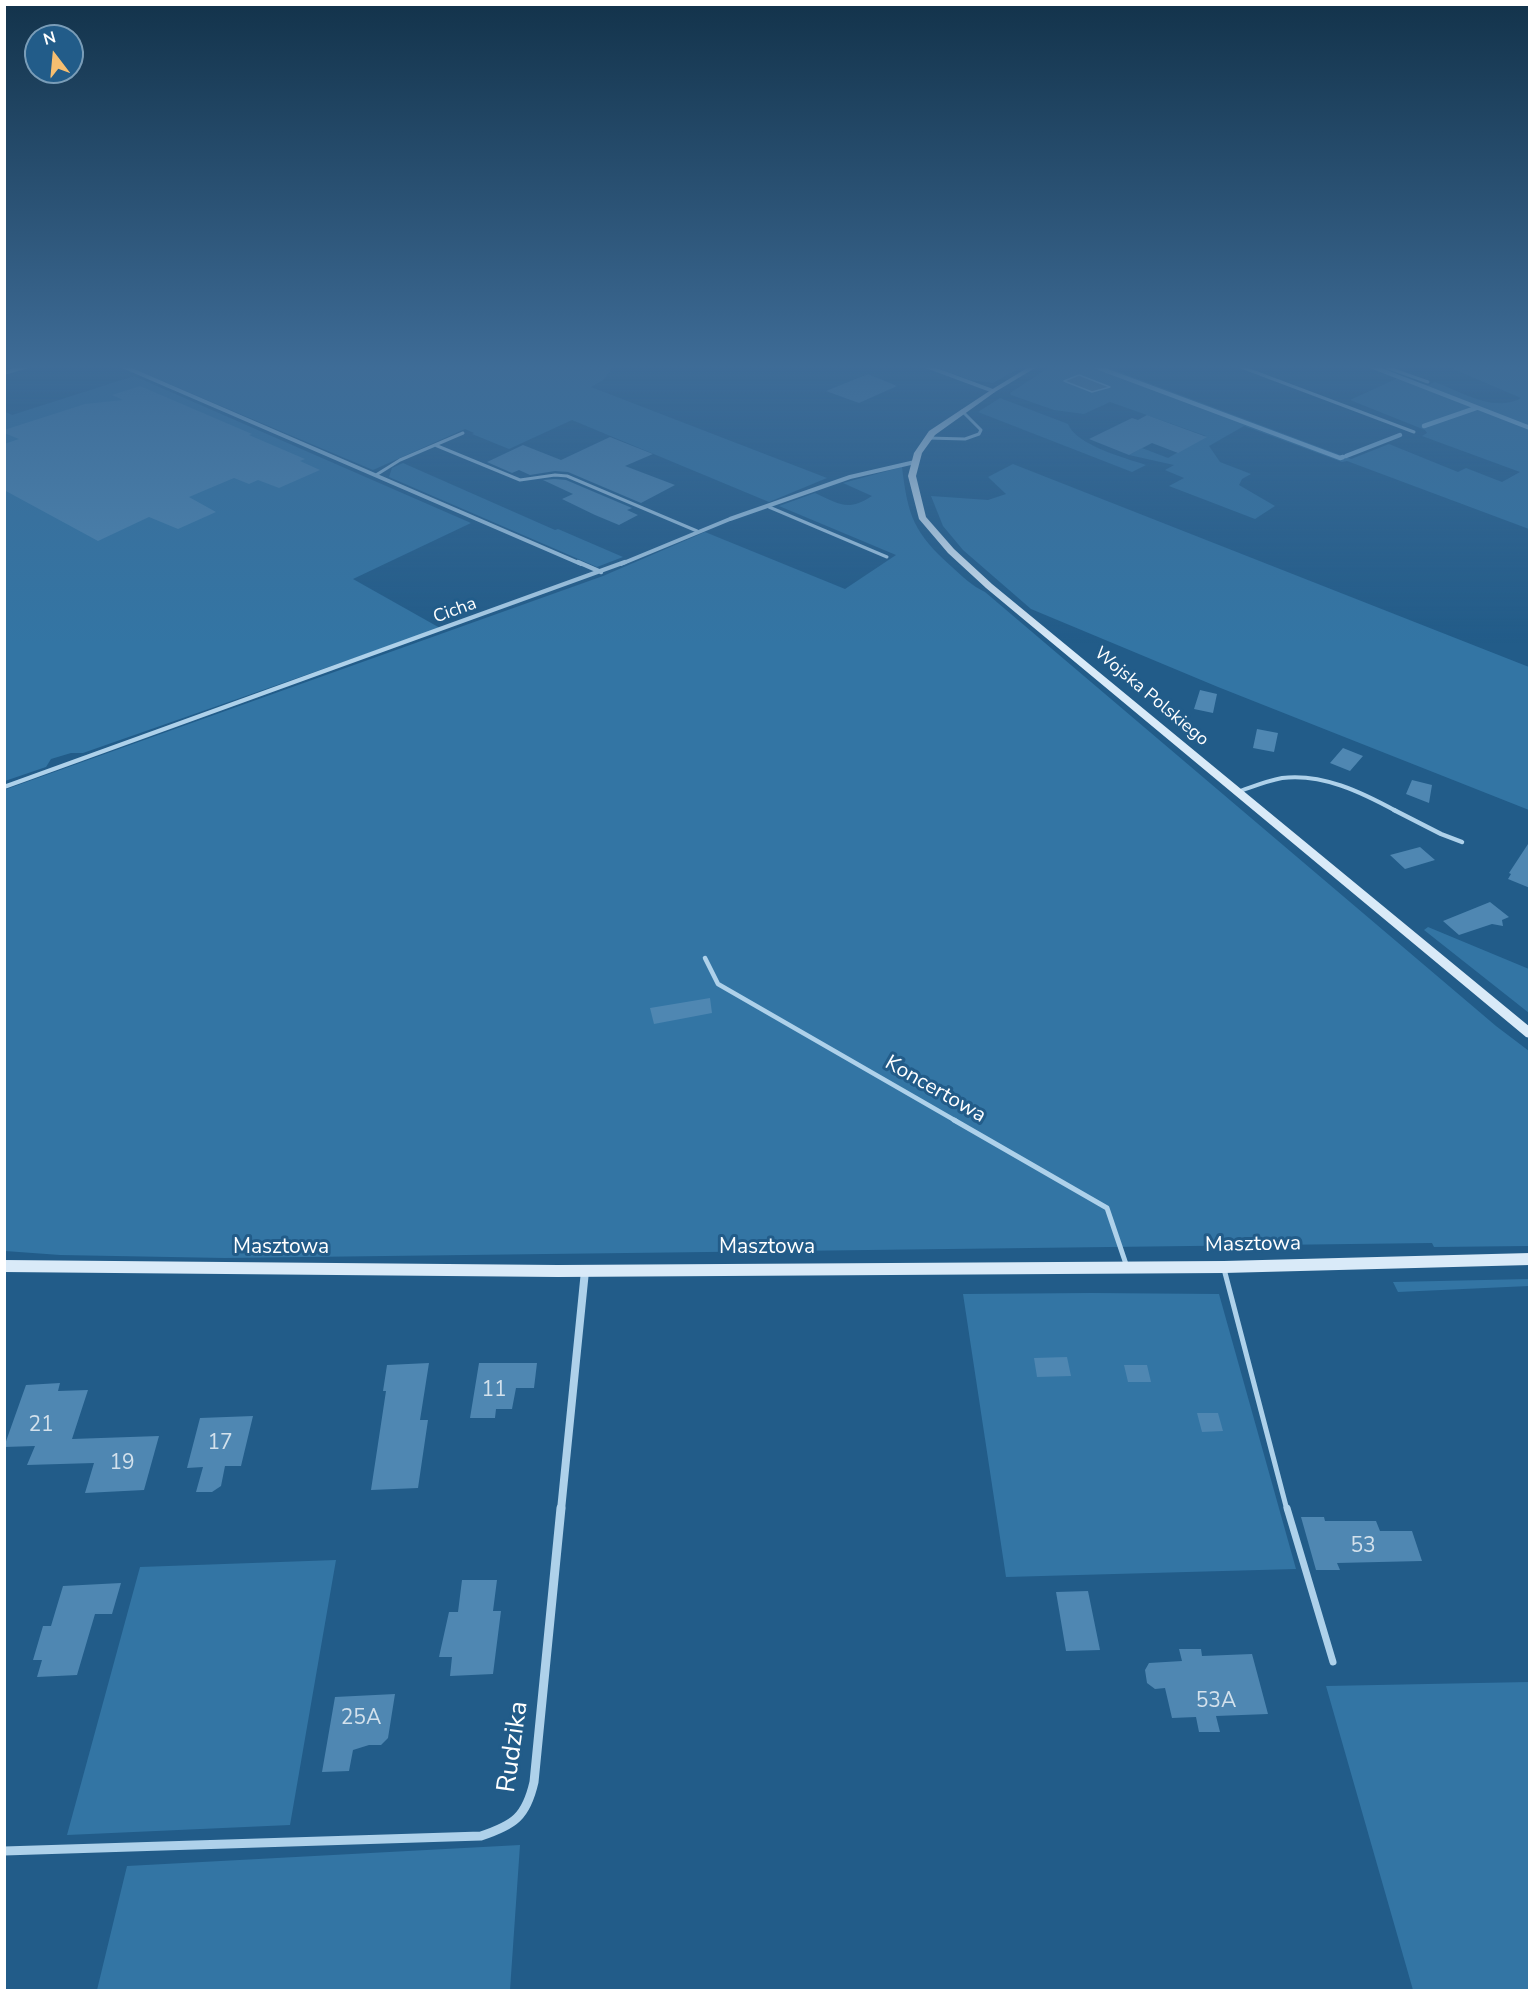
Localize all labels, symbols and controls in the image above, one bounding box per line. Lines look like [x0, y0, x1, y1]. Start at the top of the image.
north arrow [24, 24, 84, 84]
text: N [41, 26, 58, 51]
street label: Cicha [430, 593, 480, 629]
street label: Wojska Polskiego [1089, 643, 1213, 751]
street label: Koncertowa [880, 1051, 990, 1129]
street label: Masztowa [1205, 1232, 1301, 1258]
street label: Masztowa [233, 1235, 329, 1261]
street label: Masztowa [719, 1235, 815, 1261]
house number: 11 [481, 1378, 507, 1404]
house number: 21 [28, 1413, 54, 1439]
house number: 17 [207, 1431, 233, 1457]
house number: 19 [109, 1451, 135, 1477]
house number: 53 [1350, 1534, 1376, 1560]
house number: 53A [1196, 1689, 1236, 1715]
street label: Rudzika [492, 1699, 536, 1795]
house number: 25A [341, 1706, 381, 1732]

